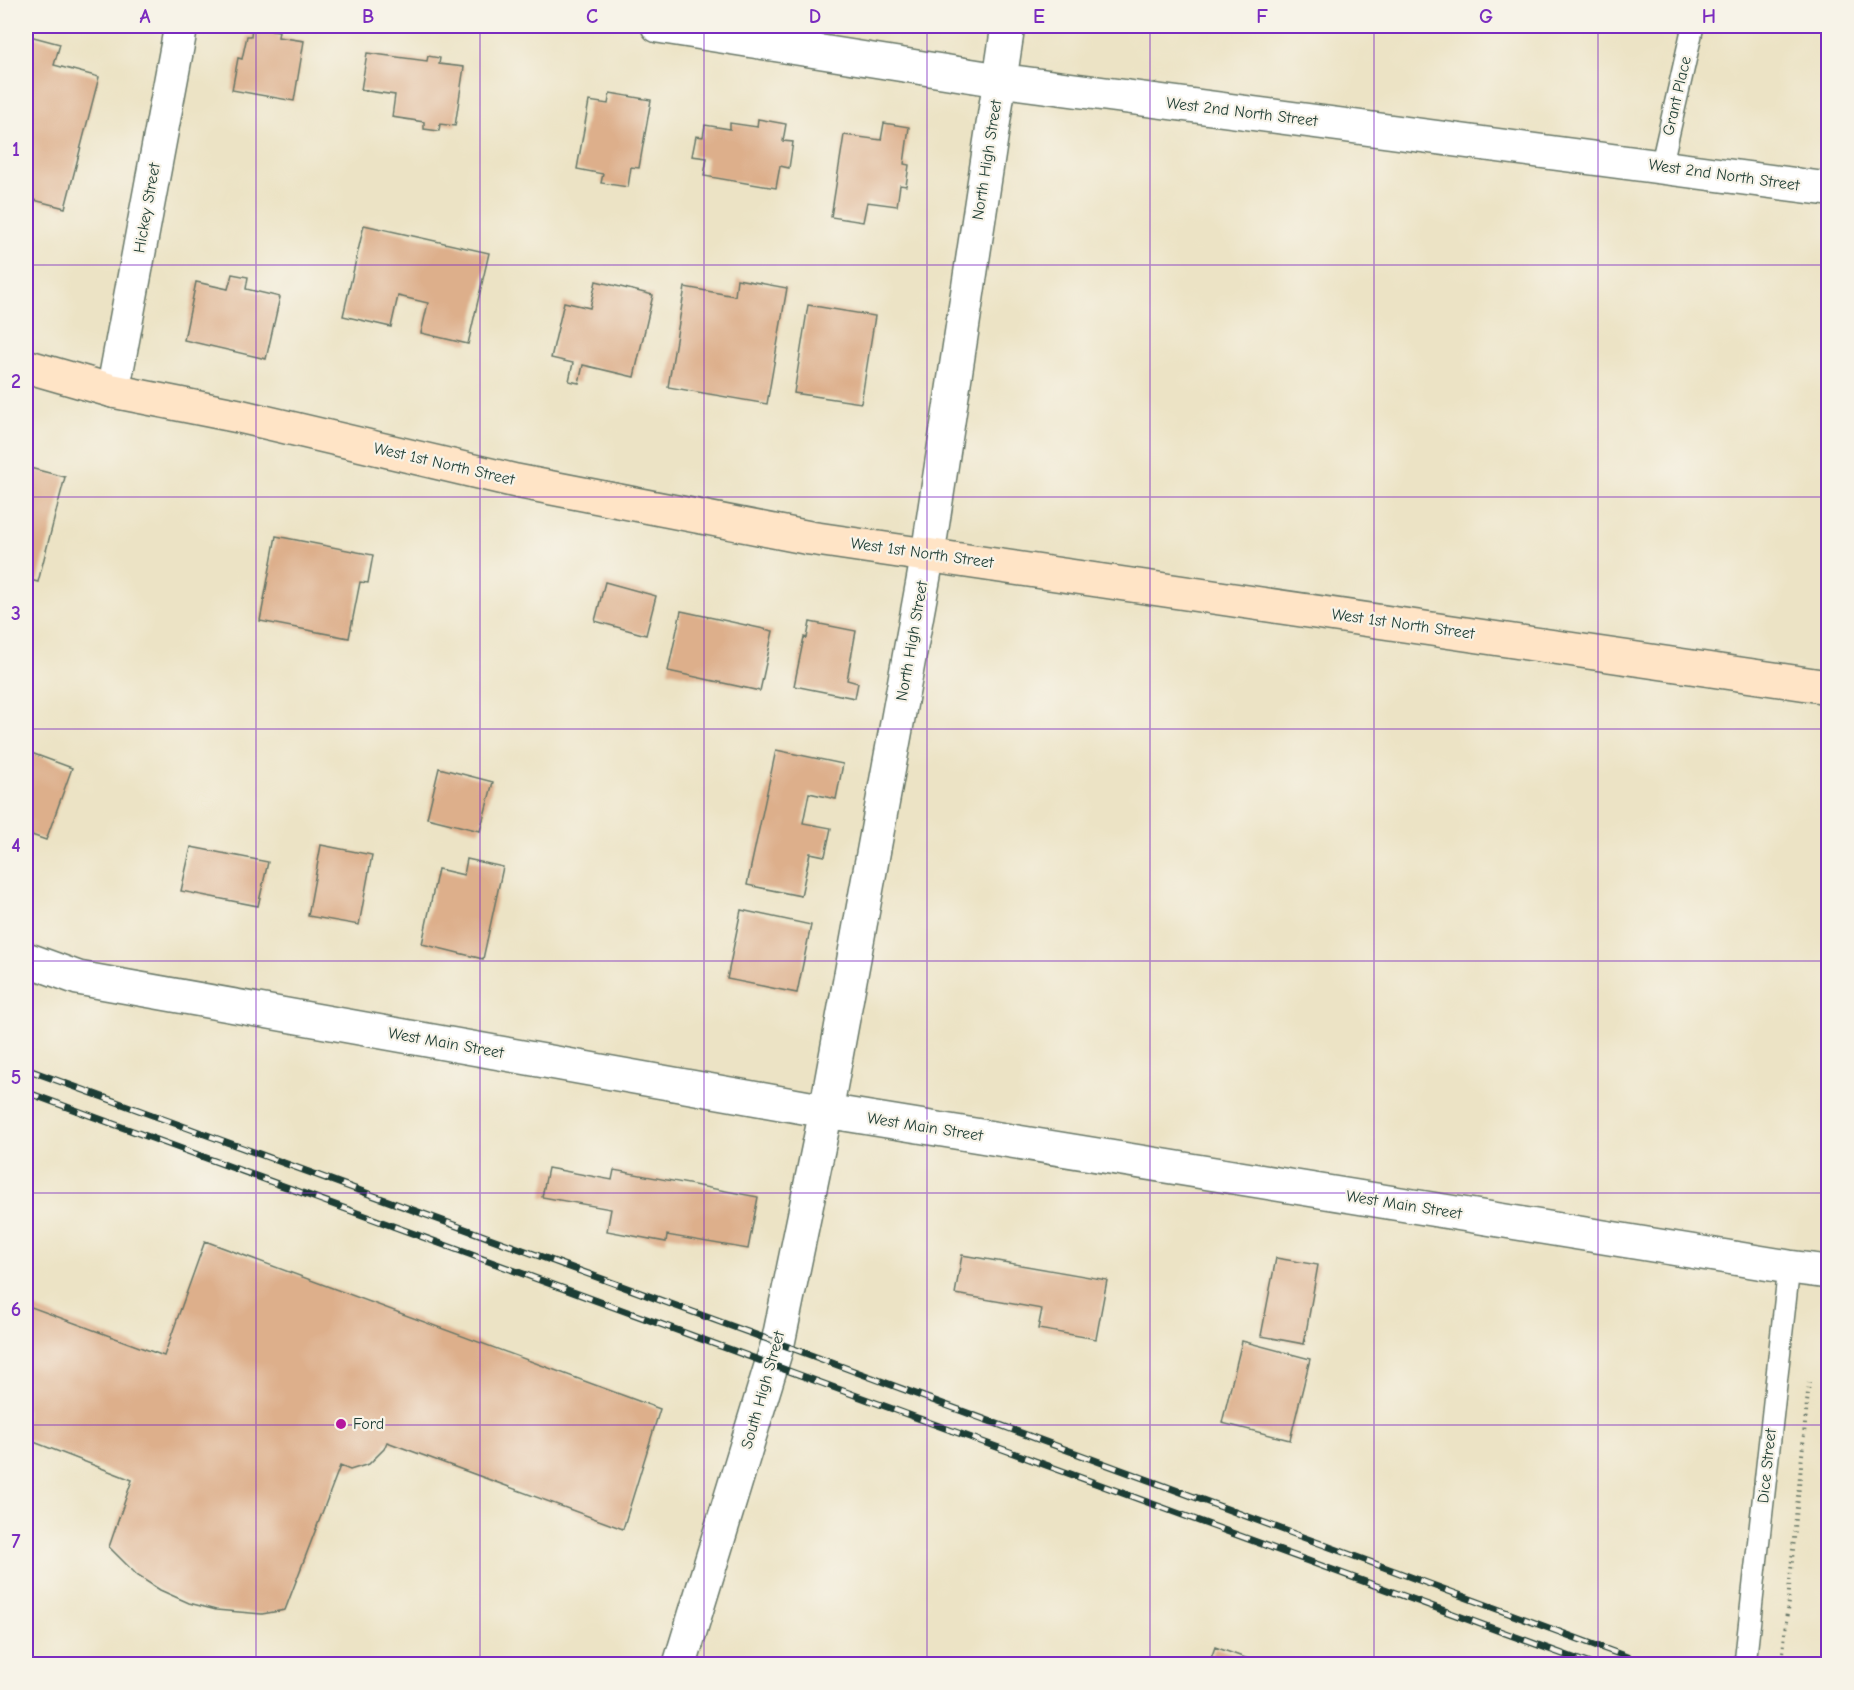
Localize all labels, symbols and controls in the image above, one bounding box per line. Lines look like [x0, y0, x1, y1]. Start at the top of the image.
text: A [139, 5, 151, 28]
text: B [362, 5, 374, 28]
text: C [586, 5, 598, 28]
text: D [809, 5, 821, 28]
text: E [1033, 5, 1045, 28]
text: F [1256, 5, 1268, 28]
text: G [1479, 5, 1493, 28]
text: H [1702, 5, 1716, 28]
street label: Grant Place [1659, 55, 1695, 137]
street label: West 2nd North Street [1165, 94, 1319, 130]
street label: North High Street [969, 98, 1005, 221]
text: 1 [12, 138, 20, 161]
street label: West 2nd North Street [1647, 155, 1801, 195]
street label: Hickey Street [130, 161, 164, 254]
text: 2 [11, 370, 21, 393]
street label: West 1st North Street [372, 439, 517, 489]
street label: West 1st North Street [849, 534, 995, 572]
street label: North High Street [893, 579, 931, 702]
text: 3 [11, 602, 21, 625]
street label: West 1st North Street [1330, 605, 1476, 643]
text: 4 [11, 834, 21, 857]
street label: West Main Street [387, 1024, 506, 1062]
text: 5 [11, 1066, 21, 1089]
street label: West Main Street [866, 1109, 985, 1145]
street label: West Main Street [1345, 1187, 1464, 1223]
text: 6 [11, 1298, 21, 1321]
street label: South High Street [738, 1329, 789, 1451]
place label: Ford [353, 1415, 384, 1433]
marker: Ford [334, 1417, 348, 1431]
street label: Dice Street [1754, 1427, 1780, 1504]
text: 7 [12, 1530, 21, 1553]

